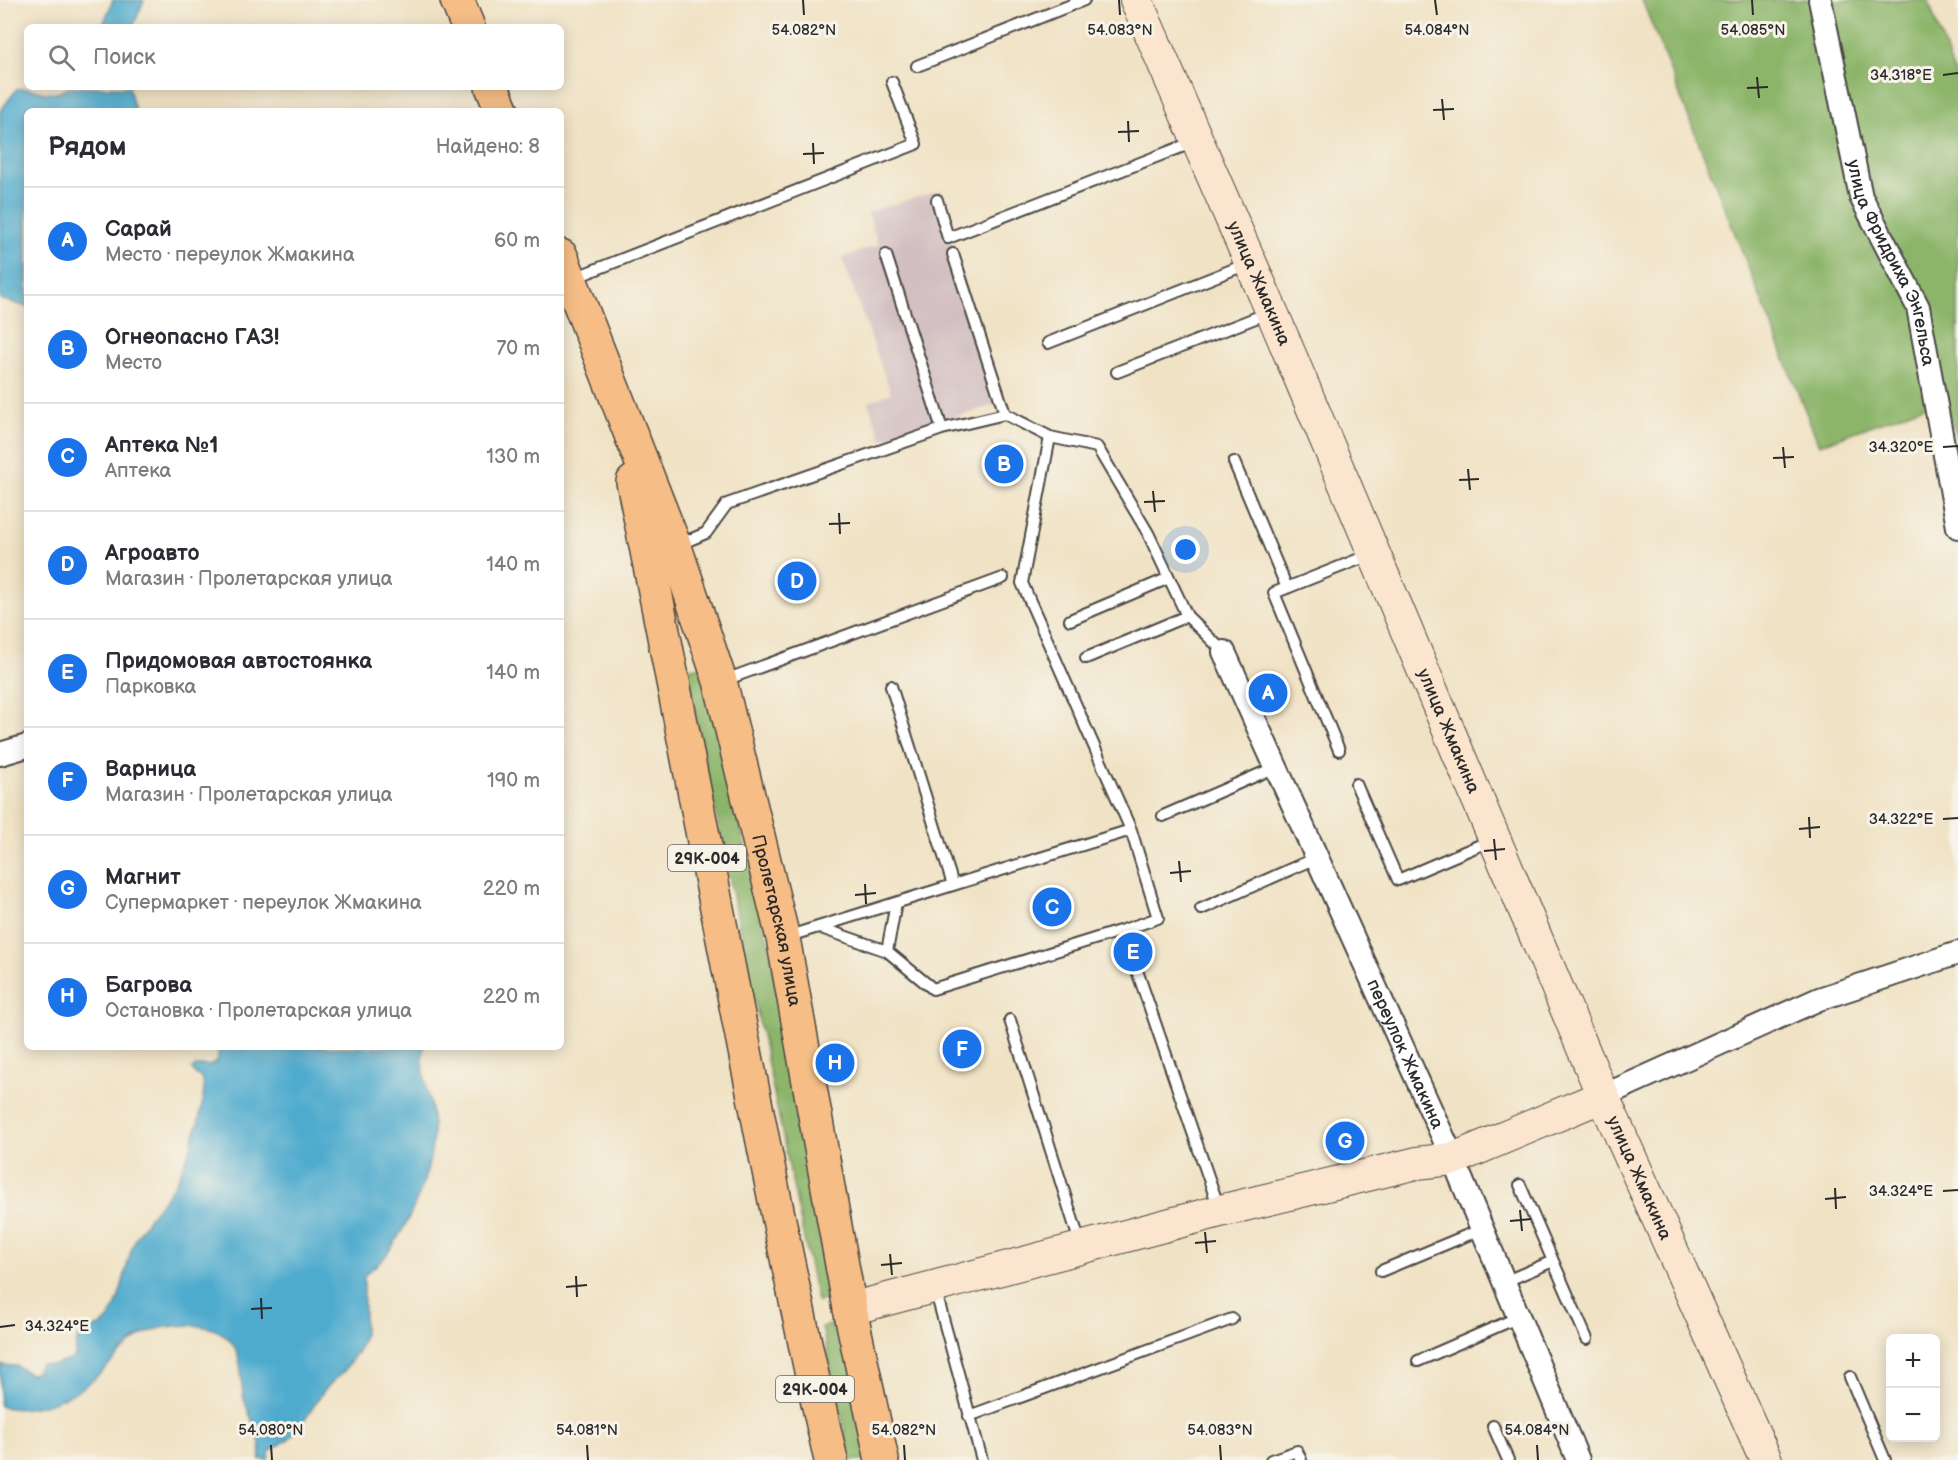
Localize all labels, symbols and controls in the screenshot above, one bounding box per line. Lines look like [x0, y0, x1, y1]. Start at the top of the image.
text: 54.082°N [772, 21, 836, 40]
text: 54.083°N [1087, 21, 1153, 40]
text: 54.084°N [1405, 21, 1469, 40]
text: 54.085°N [1721, 21, 1785, 40]
search box [24, 24, 564, 90]
icon: search [45, 41, 78, 74]
text: Поиск [93, 44, 156, 71]
text: 34.318°E [1870, 66, 1932, 85]
text: Рядом [48, 132, 126, 163]
text: Найдено: 8 [436, 135, 540, 159]
street label: улица Фридриха Энгельса [1842, 158, 1939, 368]
text: Сарай [105, 216, 172, 243]
street label: улица Жмакина [1223, 218, 1295, 349]
text: A [61, 229, 74, 253]
text: 60 m [494, 229, 540, 253]
text: Место · переулок Жмакина [105, 243, 355, 267]
text: Огнеопасно ГАЗ! [105, 324, 280, 351]
text: B [60, 337, 75, 361]
text: 70 m [496, 337, 540, 361]
text: Место [105, 351, 162, 375]
text: Аптека №1 [105, 432, 219, 459]
text: 34.320°E [1869, 438, 1934, 457]
pin: B [984, 442, 1024, 486]
text: C [60, 445, 75, 469]
text: 130 m [486, 445, 540, 469]
text: Аптека [105, 459, 171, 483]
your location [1171, 535, 1200, 564]
text: Агроавто [105, 540, 200, 567]
text: D [61, 553, 74, 577]
text: 140 m [486, 553, 540, 577]
pin: D [778, 558, 816, 604]
text: Магазин · Пролетарская улица [105, 567, 393, 591]
text: Придомовая автостоянка [105, 648, 372, 675]
text: E [61, 661, 74, 685]
text: 140 m [486, 661, 540, 685]
street label: улица Жмакина [1413, 665, 1484, 797]
pin: A [1248, 670, 1288, 716]
text: Парковка [105, 675, 196, 699]
text: Варница [105, 756, 196, 783]
text: F [61, 769, 74, 793]
text: 190 m [487, 769, 540, 793]
text: Магазин · Пролетарская улица [105, 783, 393, 807]
text: 34.322°E [1869, 810, 1933, 829]
street label: Пролетарская улица [747, 832, 805, 1008]
road number: 29К-004 [668, 845, 746, 871]
text: Магнит [105, 864, 181, 891]
text: G [60, 877, 75, 901]
text: 220 m [483, 877, 540, 901]
pin: C [1032, 884, 1072, 930]
text: Супермаркет · переулок Жмакина [105, 891, 422, 915]
pin: E [1114, 930, 1152, 974]
text: Багрова [105, 972, 192, 999]
street label: переулок Жмакина [1362, 976, 1448, 1133]
text: H [60, 985, 75, 1009]
text: 220 m [483, 985, 540, 1009]
text: Остановка · Пролетарская улица [105, 999, 412, 1023]
pin: F [942, 1026, 982, 1072]
pin: H [816, 1040, 854, 1086]
street label: улица Жмакина [1602, 1113, 1676, 1244]
pin: G [1326, 1118, 1364, 1164]
text: 34.324°E [1869, 1182, 1933, 1201]
text: 34.324°E [25, 1317, 89, 1336]
map controls [1886, 1334, 1940, 1442]
button: + [1886, 1334, 1940, 1388]
road number: 29К-004 [776, 1376, 854, 1402]
button: − [1886, 1388, 1940, 1442]
text: 54.080°N [238, 1421, 304, 1440]
text: 54.081°N [556, 1421, 618, 1440]
text: 54.082°N [872, 1421, 936, 1440]
text: 54.083°N [1187, 1421, 1253, 1440]
text: 54.084°N [1505, 1421, 1569, 1440]

